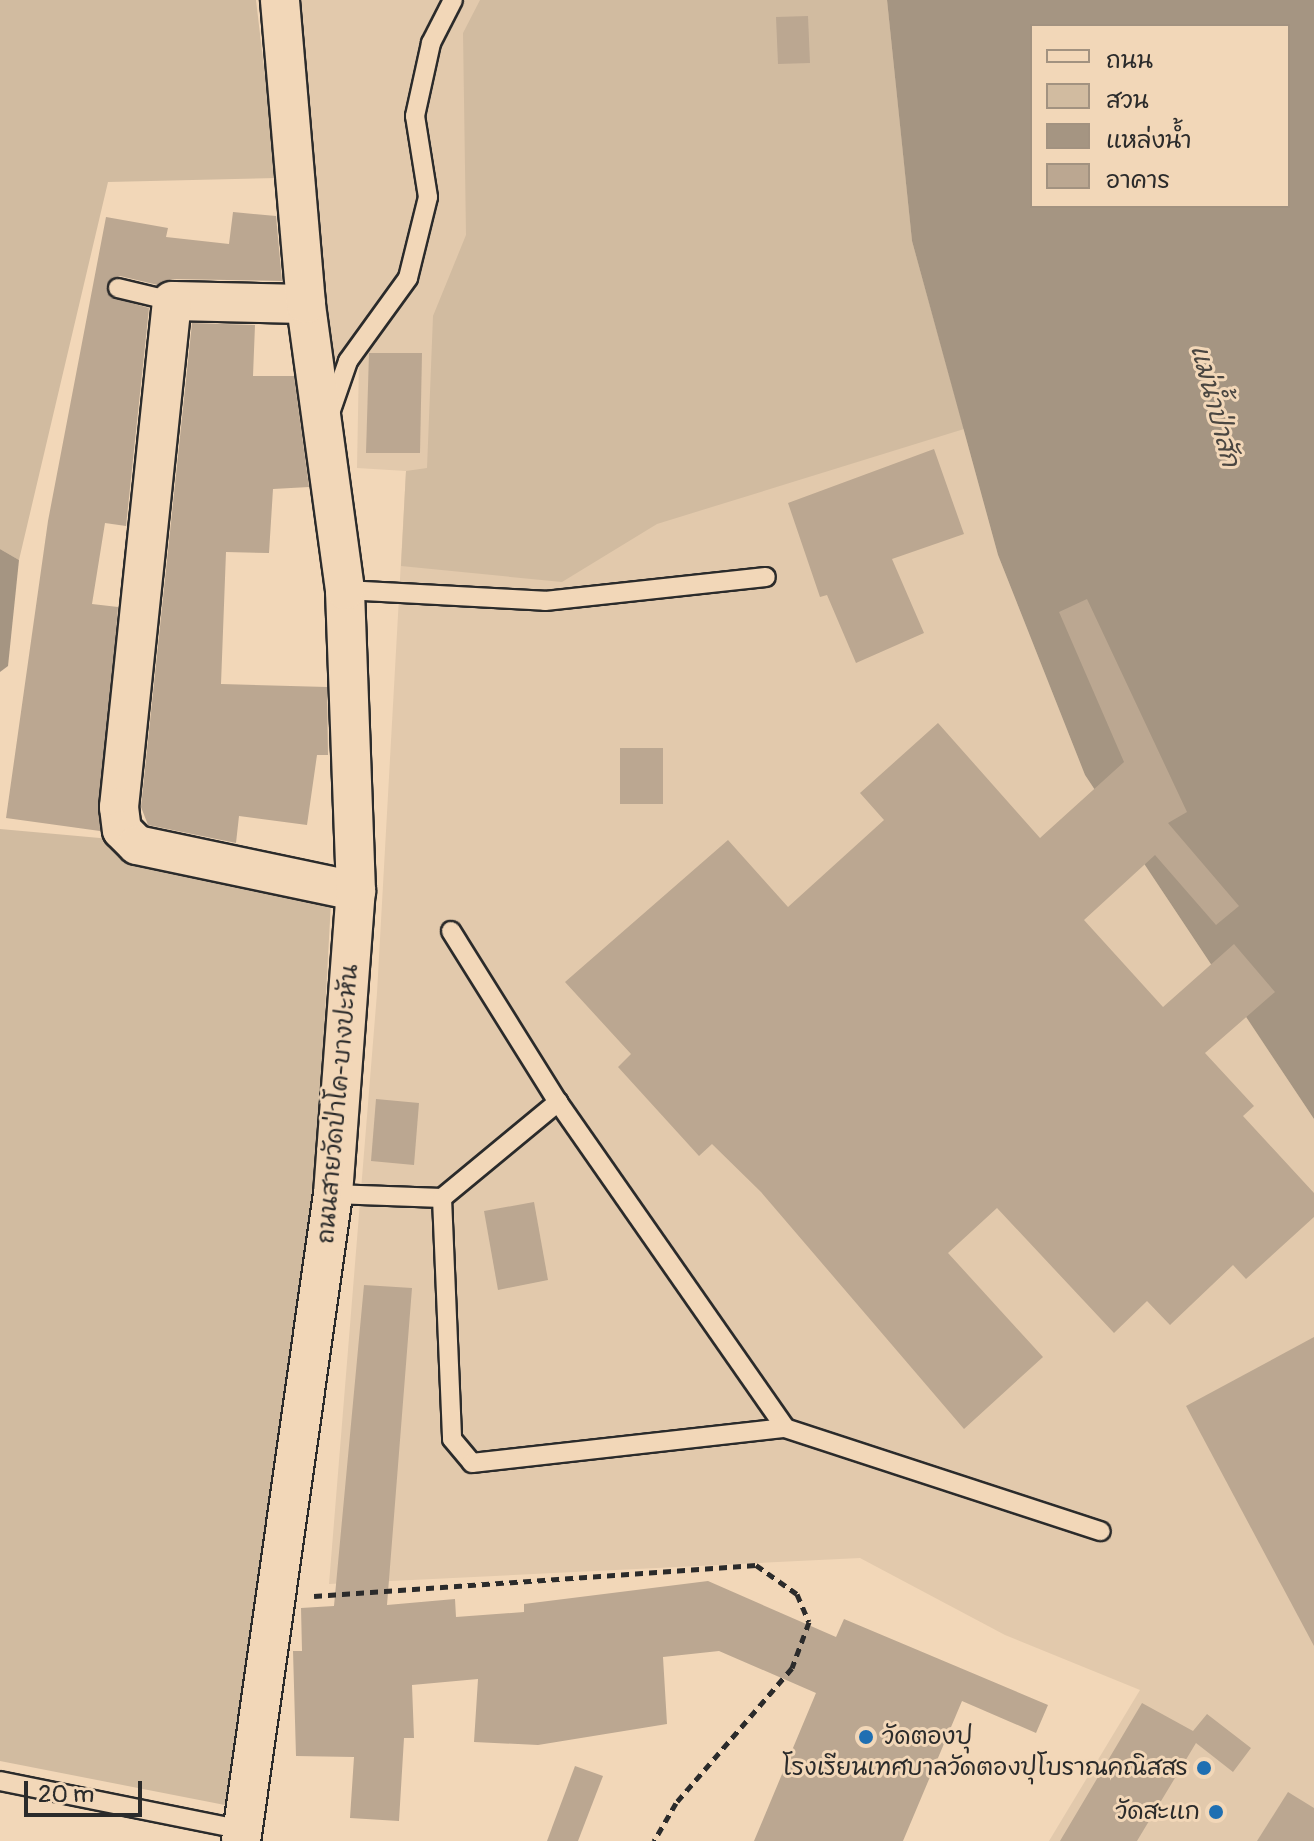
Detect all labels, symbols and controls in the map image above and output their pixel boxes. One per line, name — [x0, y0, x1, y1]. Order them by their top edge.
legend — [1030, 24, 1290, 208]
text: ถนน — [1106, 46, 1153, 75]
text: สวน — [1106, 86, 1149, 115]
text: แหล่งน้ำ — [1106, 126, 1192, 155]
text: อาคาร — [1106, 166, 1170, 195]
water label: แม่น้ำป่าสัก — [1183, 342, 1245, 470]
street label: ถนนสายวัดป่าโค-บางปะหัน — [311, 963, 365, 1245]
place label: วัดตองปุ — [882, 1723, 973, 1751]
marker: วัดตองปุ — [857, 1728, 875, 1746]
place label: โรงเรียนเทศบาลวัดตองปุโบราณคณิสสร — [783, 1754, 1188, 1782]
marker: โรงเรียนเทศบาลวัดตองปุโบราณคณิสสร — [1195, 1759, 1213, 1777]
scale bar — [28, 1765, 146, 1815]
text: 20 m — [38, 1780, 94, 1809]
place label: วัดสะแก — [1115, 1798, 1200, 1826]
marker: วัดสะแก — [1207, 1803, 1225, 1821]

